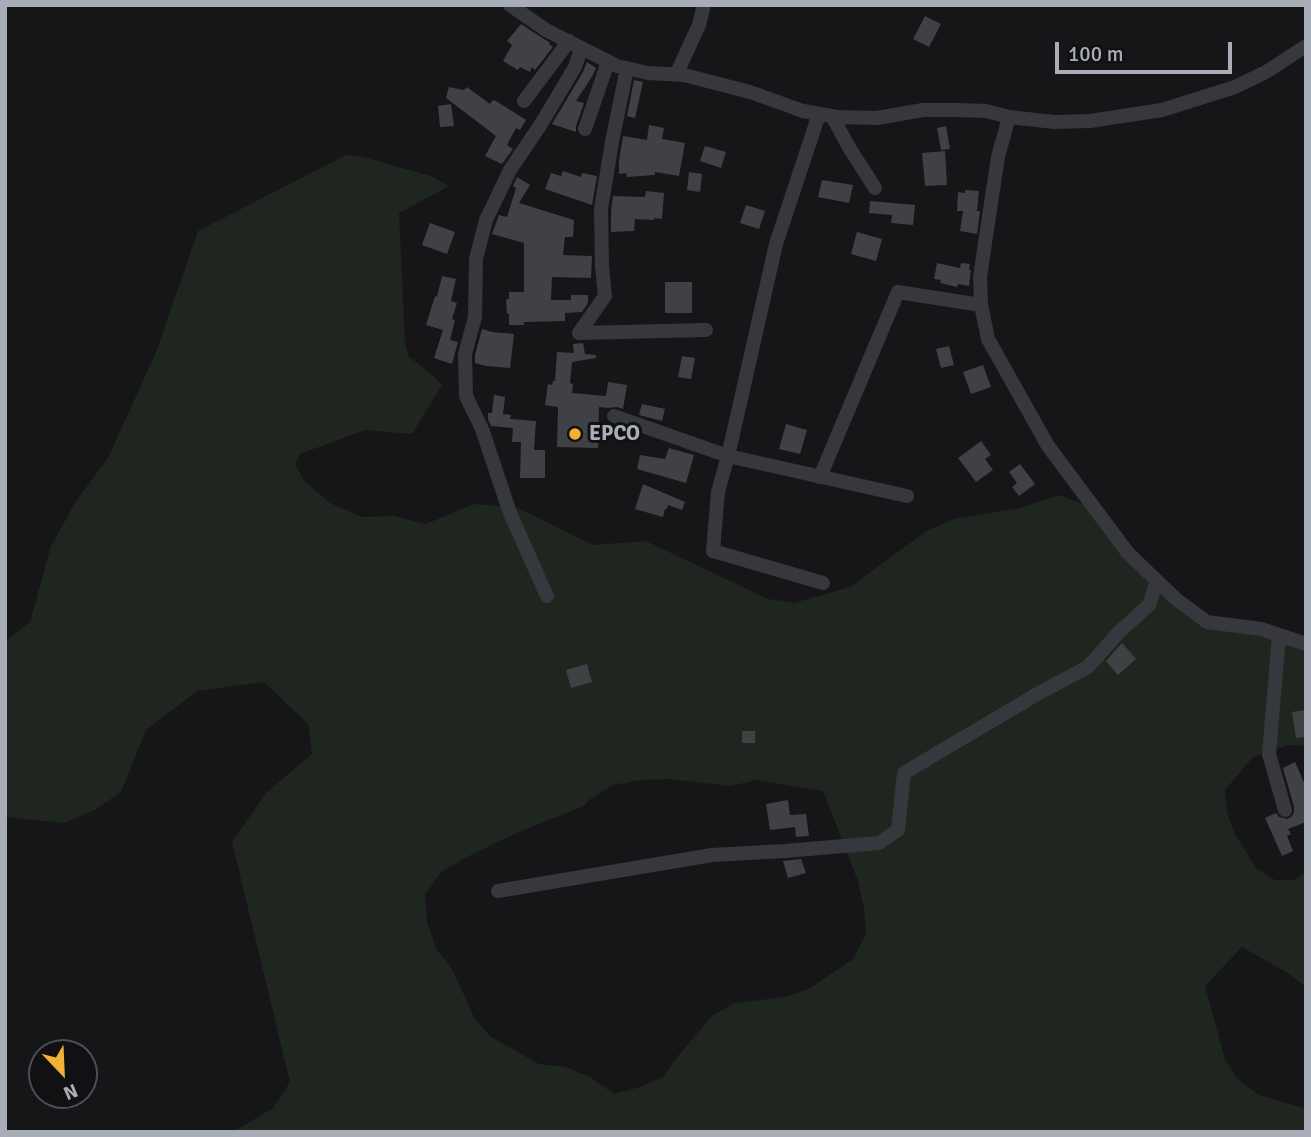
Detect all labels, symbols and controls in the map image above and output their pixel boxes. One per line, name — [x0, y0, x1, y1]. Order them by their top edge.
scale bar — [1059, 28, 1236, 72]
text: 100 m — [1068, 41, 1123, 67]
place label: EPCO — [589, 421, 640, 447]
marker: EPCO — [567, 426, 583, 442]
north arrow — [28, 1039, 98, 1109]
text: N — [60, 1078, 81, 1105]

